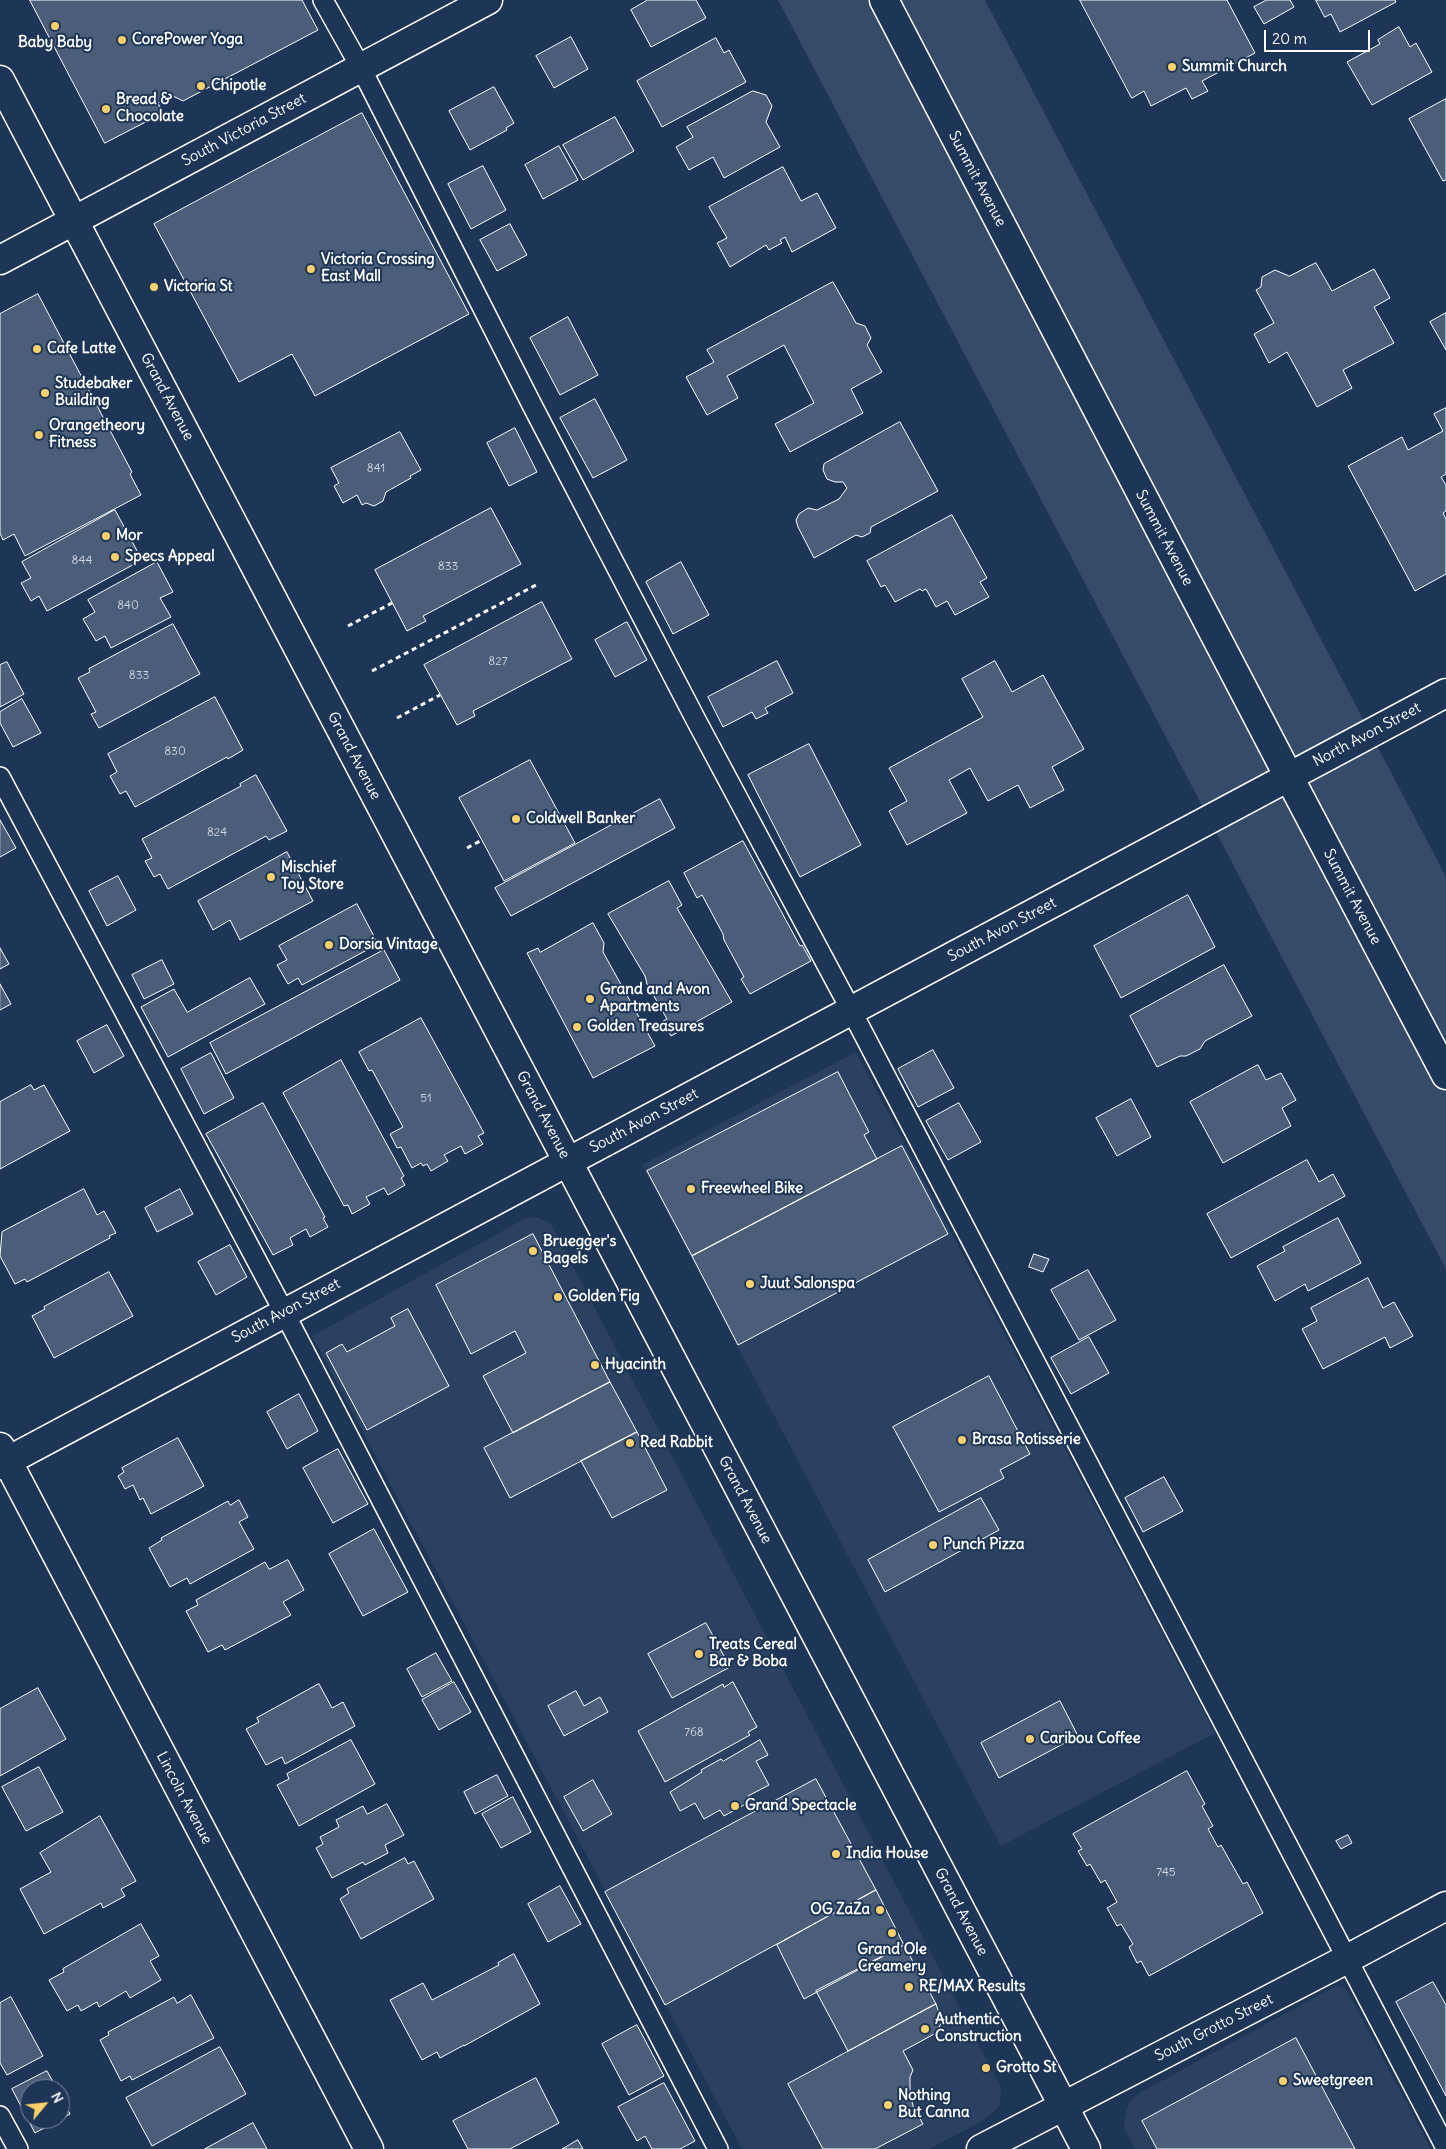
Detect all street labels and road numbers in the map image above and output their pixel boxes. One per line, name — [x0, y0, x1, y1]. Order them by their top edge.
street label: South Victoria Street — [179, 90, 309, 170]
street label: Summit Avenue — [944, 128, 1010, 230]
street label: Grand Avenue — [136, 350, 198, 444]
street label: Summit Avenue — [1131, 487, 1197, 589]
street label: North Avon Street — [1310, 699, 1424, 771]
street label: Grand Avenue — [323, 709, 385, 803]
street label: Summit Avenue — [1319, 846, 1385, 948]
street label: South Avon Street — [945, 894, 1059, 966]
street label: Grand Avenue — [512, 1068, 574, 1162]
street label: South Avon Street — [587, 1085, 701, 1157]
street label: South Avon Street — [229, 1275, 343, 1347]
street label: Grand Avenue — [714, 1453, 776, 1547]
street label: Lincoln Avenue — [152, 1749, 216, 1847]
street label: Grand Avenue — [930, 1865, 992, 1959]
street label: South Grotto Street — [1152, 1990, 1276, 2066]

